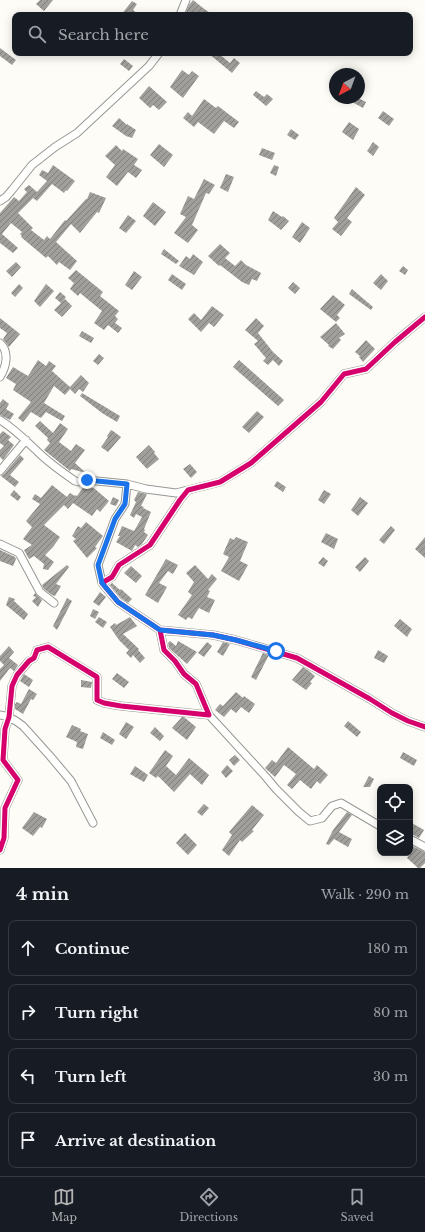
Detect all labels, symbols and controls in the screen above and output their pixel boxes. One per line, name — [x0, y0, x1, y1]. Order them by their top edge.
search box — [12, 12, 413, 56]
icon: search — [26, 23, 48, 45]
text: Search here — [58, 25, 149, 44]
north arrow — [329, 68, 365, 104]
route end — [78, 471, 96, 489]
route start — [267, 642, 285, 660]
map controls — [377, 784, 413, 856]
button: locate — [377, 784, 413, 820]
button: layers — [377, 820, 413, 856]
text: 4 min — [16, 884, 69, 905]
text: Walk · 290 m — [321, 886, 409, 903]
icon: ahead — [17, 937, 39, 959]
text: Continue — [55, 939, 130, 958]
text: 180 m — [367, 940, 408, 957]
icon: right — [17, 1001, 39, 1023]
text: Turn right — [55, 1003, 138, 1022]
text: 80 m — [373, 1004, 408, 1021]
icon: left — [17, 1065, 39, 1087]
text: Turn left — [55, 1067, 126, 1086]
text: 30 m — [373, 1068, 408, 1085]
icon: arrive — [17, 1129, 39, 1151]
text: Arrive at destination — [55, 1131, 216, 1150]
tab: Map — [51, 1186, 77, 1224]
tab: Directions — [179, 1186, 238, 1224]
tab: Saved — [341, 1186, 374, 1224]

